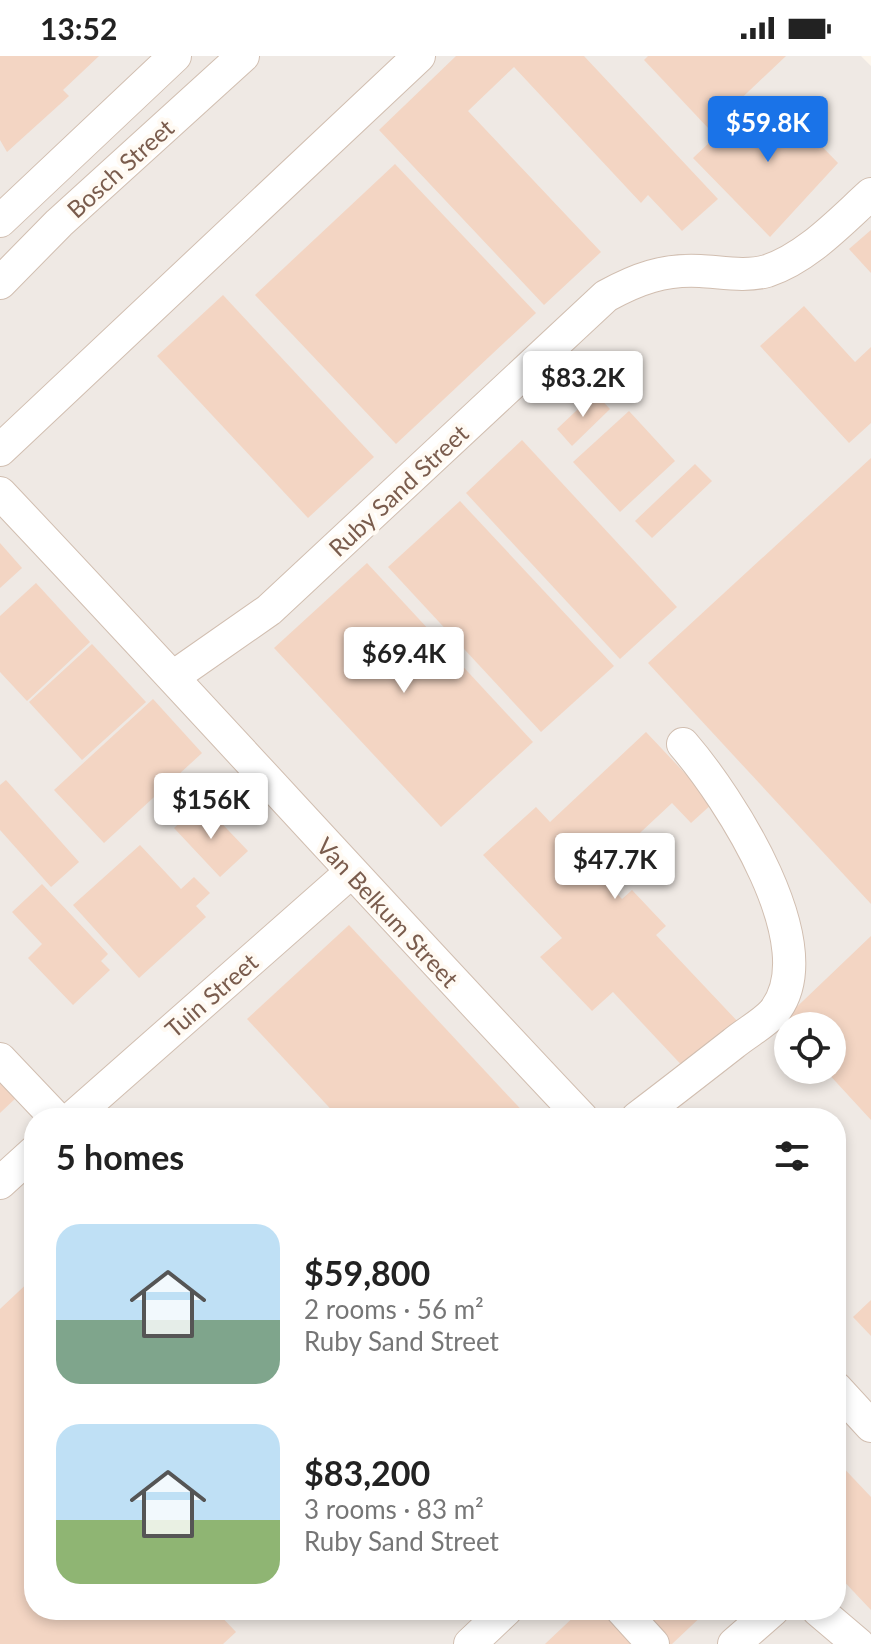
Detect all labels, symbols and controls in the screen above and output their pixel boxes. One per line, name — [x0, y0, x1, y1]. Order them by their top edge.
text: 13:52 — [40, 10, 117, 46]
pin: $59.8K — [703, 96, 833, 164]
text: $59.8K — [726, 106, 810, 138]
street label: Bosch Street — [61, 112, 180, 223]
pin: $83.2K — [518, 351, 648, 419]
text: $83.2K — [541, 361, 625, 393]
street label: Ruby Sand Street — [322, 418, 474, 562]
pin: $69.4K — [339, 627, 469, 695]
text: $69.4K — [362, 637, 446, 669]
pin: $156K — [155, 773, 267, 841]
text: $156K — [172, 783, 250, 815]
street label: Van Belkum Street — [311, 831, 465, 993]
pin: $47.7K — [550, 833, 680, 901]
text: $47.7K — [573, 843, 657, 875]
street label: Tuin Street — [159, 947, 264, 1043]
map controls — [774, 1012, 846, 1084]
button: locate — [774, 1012, 846, 1084]
icon: filters — [770, 1134, 814, 1178]
text: 5 homes — [56, 1136, 184, 1177]
text: $59,800 — [304, 1252, 430, 1293]
icon: home — [120, 1256, 216, 1352]
text: 2 rooms · 56 m² — [304, 1293, 484, 1325]
text: Ruby Sand Street — [304, 1325, 499, 1357]
text: $83,200 — [304, 1452, 430, 1493]
icon: home — [120, 1456, 216, 1552]
text: 3 rooms · 83 m² — [304, 1493, 484, 1525]
text: Ruby Sand Street — [304, 1525, 499, 1557]

